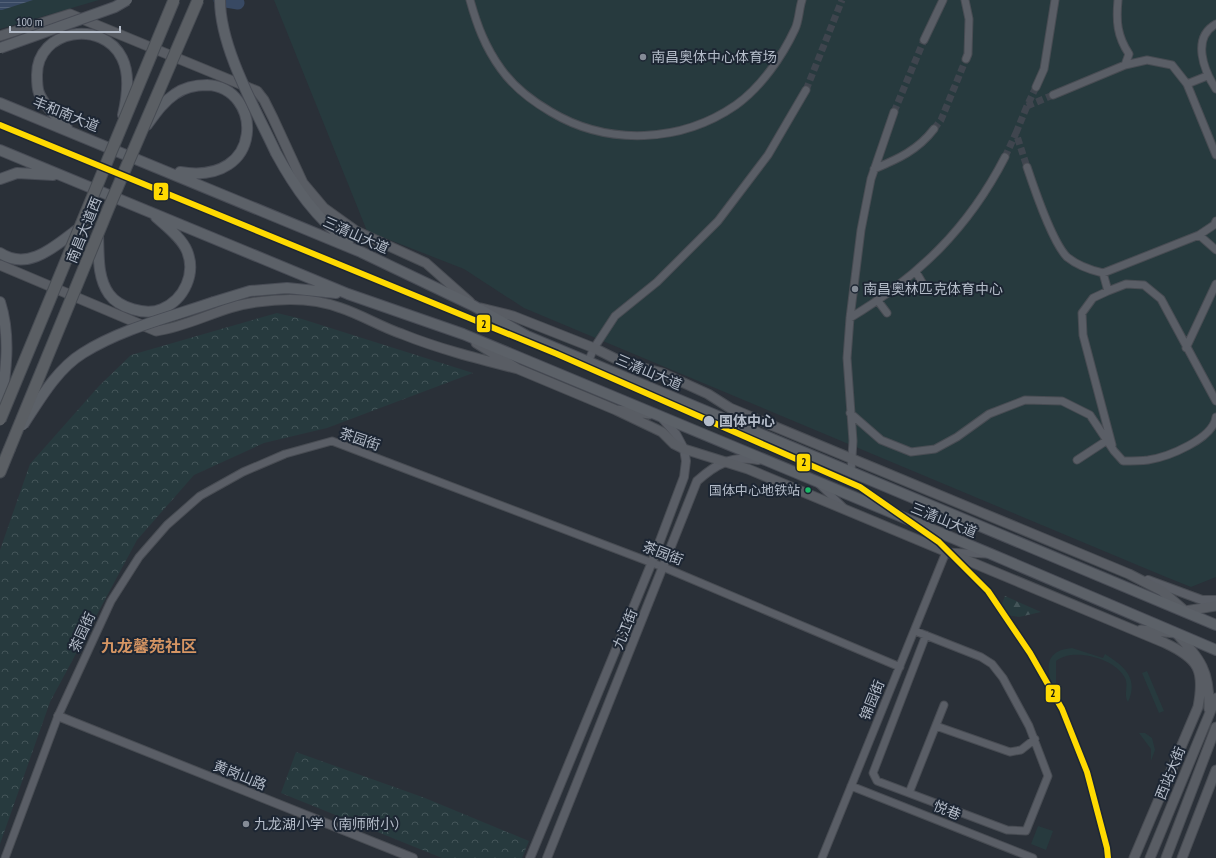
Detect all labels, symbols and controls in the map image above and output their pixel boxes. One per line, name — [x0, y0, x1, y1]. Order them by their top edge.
scale bar — [10, 8, 120, 34]
text: 100 m — [16, 14, 43, 29]
place label: 南昌奥体中心体育场 — [651, 48, 777, 66]
marker: 南昌奥体中心体育场 — [638, 52, 648, 62]
street label: 丰和南大道 — [30, 93, 102, 135]
line badge: 2 — [153, 182, 169, 201]
text: 2 — [158, 184, 164, 198]
street label: 南昌大道西 — [63, 194, 105, 266]
street label: 三清山大道 — [320, 213, 392, 257]
place label: 南昌奥林匹克体育中心 — [863, 280, 1003, 298]
marker: 南昌奥林匹克体育中心 — [850, 284, 860, 294]
line badge: 2 — [476, 314, 491, 333]
text: 2 — [481, 317, 487, 331]
street label: 三清山大道 — [613, 350, 685, 394]
place label: 国体中心 — [719, 412, 775, 430]
marker: 国体中心 — [702, 414, 716, 428]
street label: 茶园街 — [337, 424, 383, 454]
line badge: 2 — [796, 453, 811, 472]
text: 2 — [801, 455, 807, 469]
place label: 国体中心地铁站 — [709, 482, 800, 499]
marker: 国体中心地铁站 — [803, 485, 813, 495]
street label: 三清山大道 — [908, 499, 980, 541]
street label: 茶园街 — [640, 537, 686, 569]
street label: 九江街 — [609, 606, 641, 652]
street label: 茶园街 — [65, 609, 99, 655]
district label: 九龙馨苑社区 — [101, 636, 197, 656]
street label: 锦园街 — [856, 677, 888, 723]
line badge: 2 — [1045, 684, 1061, 703]
text: 2 — [1050, 686, 1056, 700]
street label: 西站大街 — [1151, 744, 1189, 802]
street label: 黄岗山路 — [211, 756, 269, 794]
street label: 悦巷 — [931, 796, 963, 824]
place label: 九龙湖小学（南师附小） — [254, 815, 408, 833]
marker: 九龙湖小学（南师附小） — [241, 819, 251, 829]

